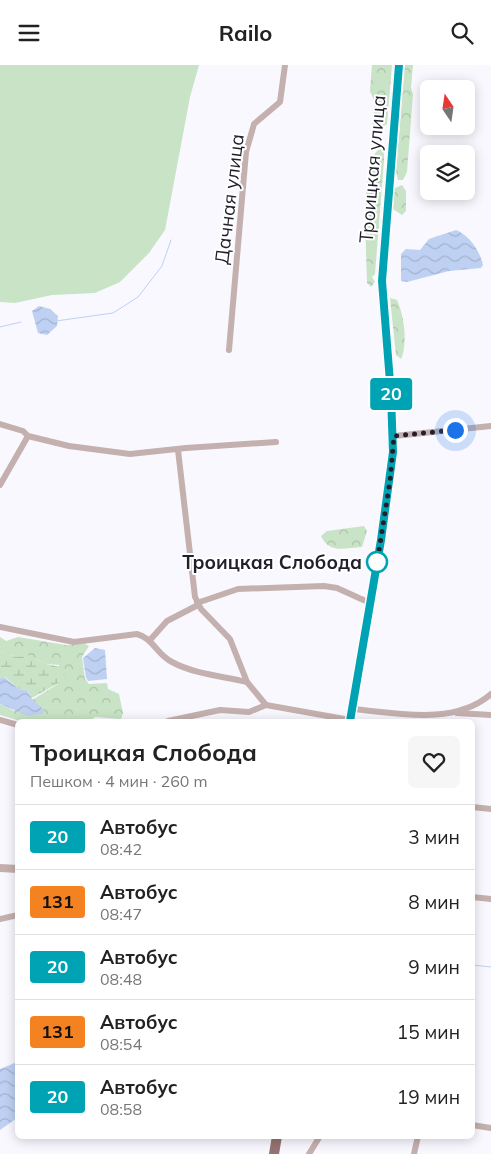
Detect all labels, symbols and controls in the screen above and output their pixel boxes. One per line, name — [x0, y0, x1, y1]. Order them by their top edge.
icon: menu — [15, 19, 43, 47]
text: Railo — [219, 19, 272, 47]
icon: search — [448, 19, 476, 47]
north arrow — [420, 80, 475, 135]
map controls — [420, 80, 475, 200]
street label: Троицкая улица — [354, 94, 390, 244]
street label: Дачная улица — [209, 132, 249, 266]
button: layers — [420, 145, 475, 200]
line badge: 20 — [368, 378, 414, 410]
text: 20 — [380, 382, 402, 405]
your location — [443, 418, 468, 443]
place label: Троицкая Слобода — [182, 550, 362, 574]
marker: Троицкая Слобода — [366, 551, 388, 573]
button: heart — [408, 736, 460, 788]
text: Троицкая Слобода — [30, 737, 257, 767]
text: Пешком · 4 мин · 260 m — [30, 771, 208, 791]
text: Автобус — [100, 815, 178, 839]
text: 20 — [47, 825, 68, 848]
text: 3 мин — [408, 825, 460, 849]
text: 08:42 — [100, 839, 142, 859]
text: Автобус — [100, 880, 178, 904]
text: 131 — [41, 890, 74, 913]
text: 8 мин — [408, 890, 460, 914]
text: 08:47 — [100, 904, 142, 924]
text: Автобус — [100, 945, 178, 969]
text: 20 — [47, 955, 68, 978]
text: 9 мин — [408, 955, 460, 979]
text: 08:48 — [100, 969, 142, 989]
text: Автобус — [100, 1010, 178, 1034]
text: 131 — [41, 1020, 74, 1043]
text: 15 мин — [397, 1020, 460, 1044]
text: 08:54 — [100, 1034, 142, 1054]
text: Автобус — [100, 1075, 178, 1099]
text: 20 — [47, 1085, 68, 1108]
text: 19 мин — [397, 1085, 460, 1109]
text: 08:58 — [100, 1099, 142, 1119]

